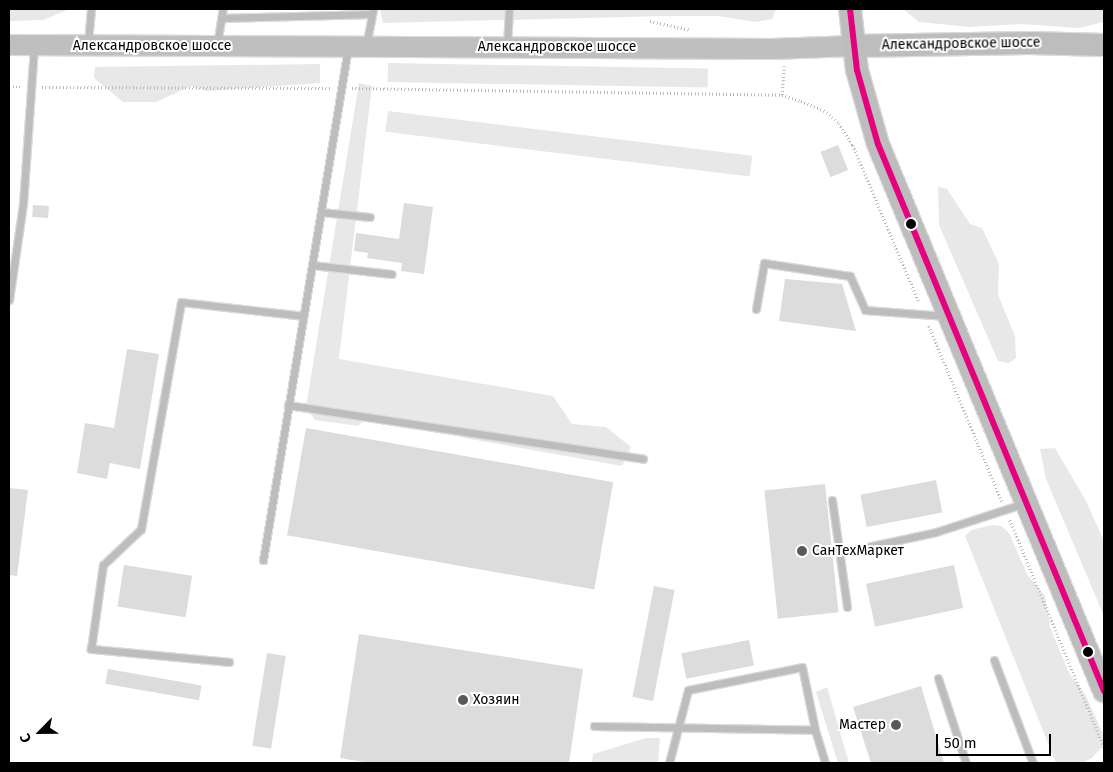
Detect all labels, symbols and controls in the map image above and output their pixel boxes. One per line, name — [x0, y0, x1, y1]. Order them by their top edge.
street label: Александровское шоссе — [882, 34, 1040, 54]
street label: Александровское шоссе — [73, 38, 231, 54]
street label: Александровское шоссе — [478, 39, 636, 55]
unlabelled marker — [906, 219, 916, 229]
place label: СанТехМаркет — [812, 543, 904, 559]
marker: СанТехМаркет — [796, 545, 808, 557]
unlabelled marker — [1083, 647, 1093, 657]
place label: Хозяин — [473, 692, 520, 708]
marker: Хозяин — [457, 694, 469, 706]
north arrow — [15, 707, 65, 757]
place label: Мастер — [839, 717, 886, 733]
marker: Мастер — [890, 719, 902, 731]
scale bar — [938, 724, 1053, 756]
text: С — [16, 731, 35, 745]
text: 50 m — [944, 734, 977, 752]

